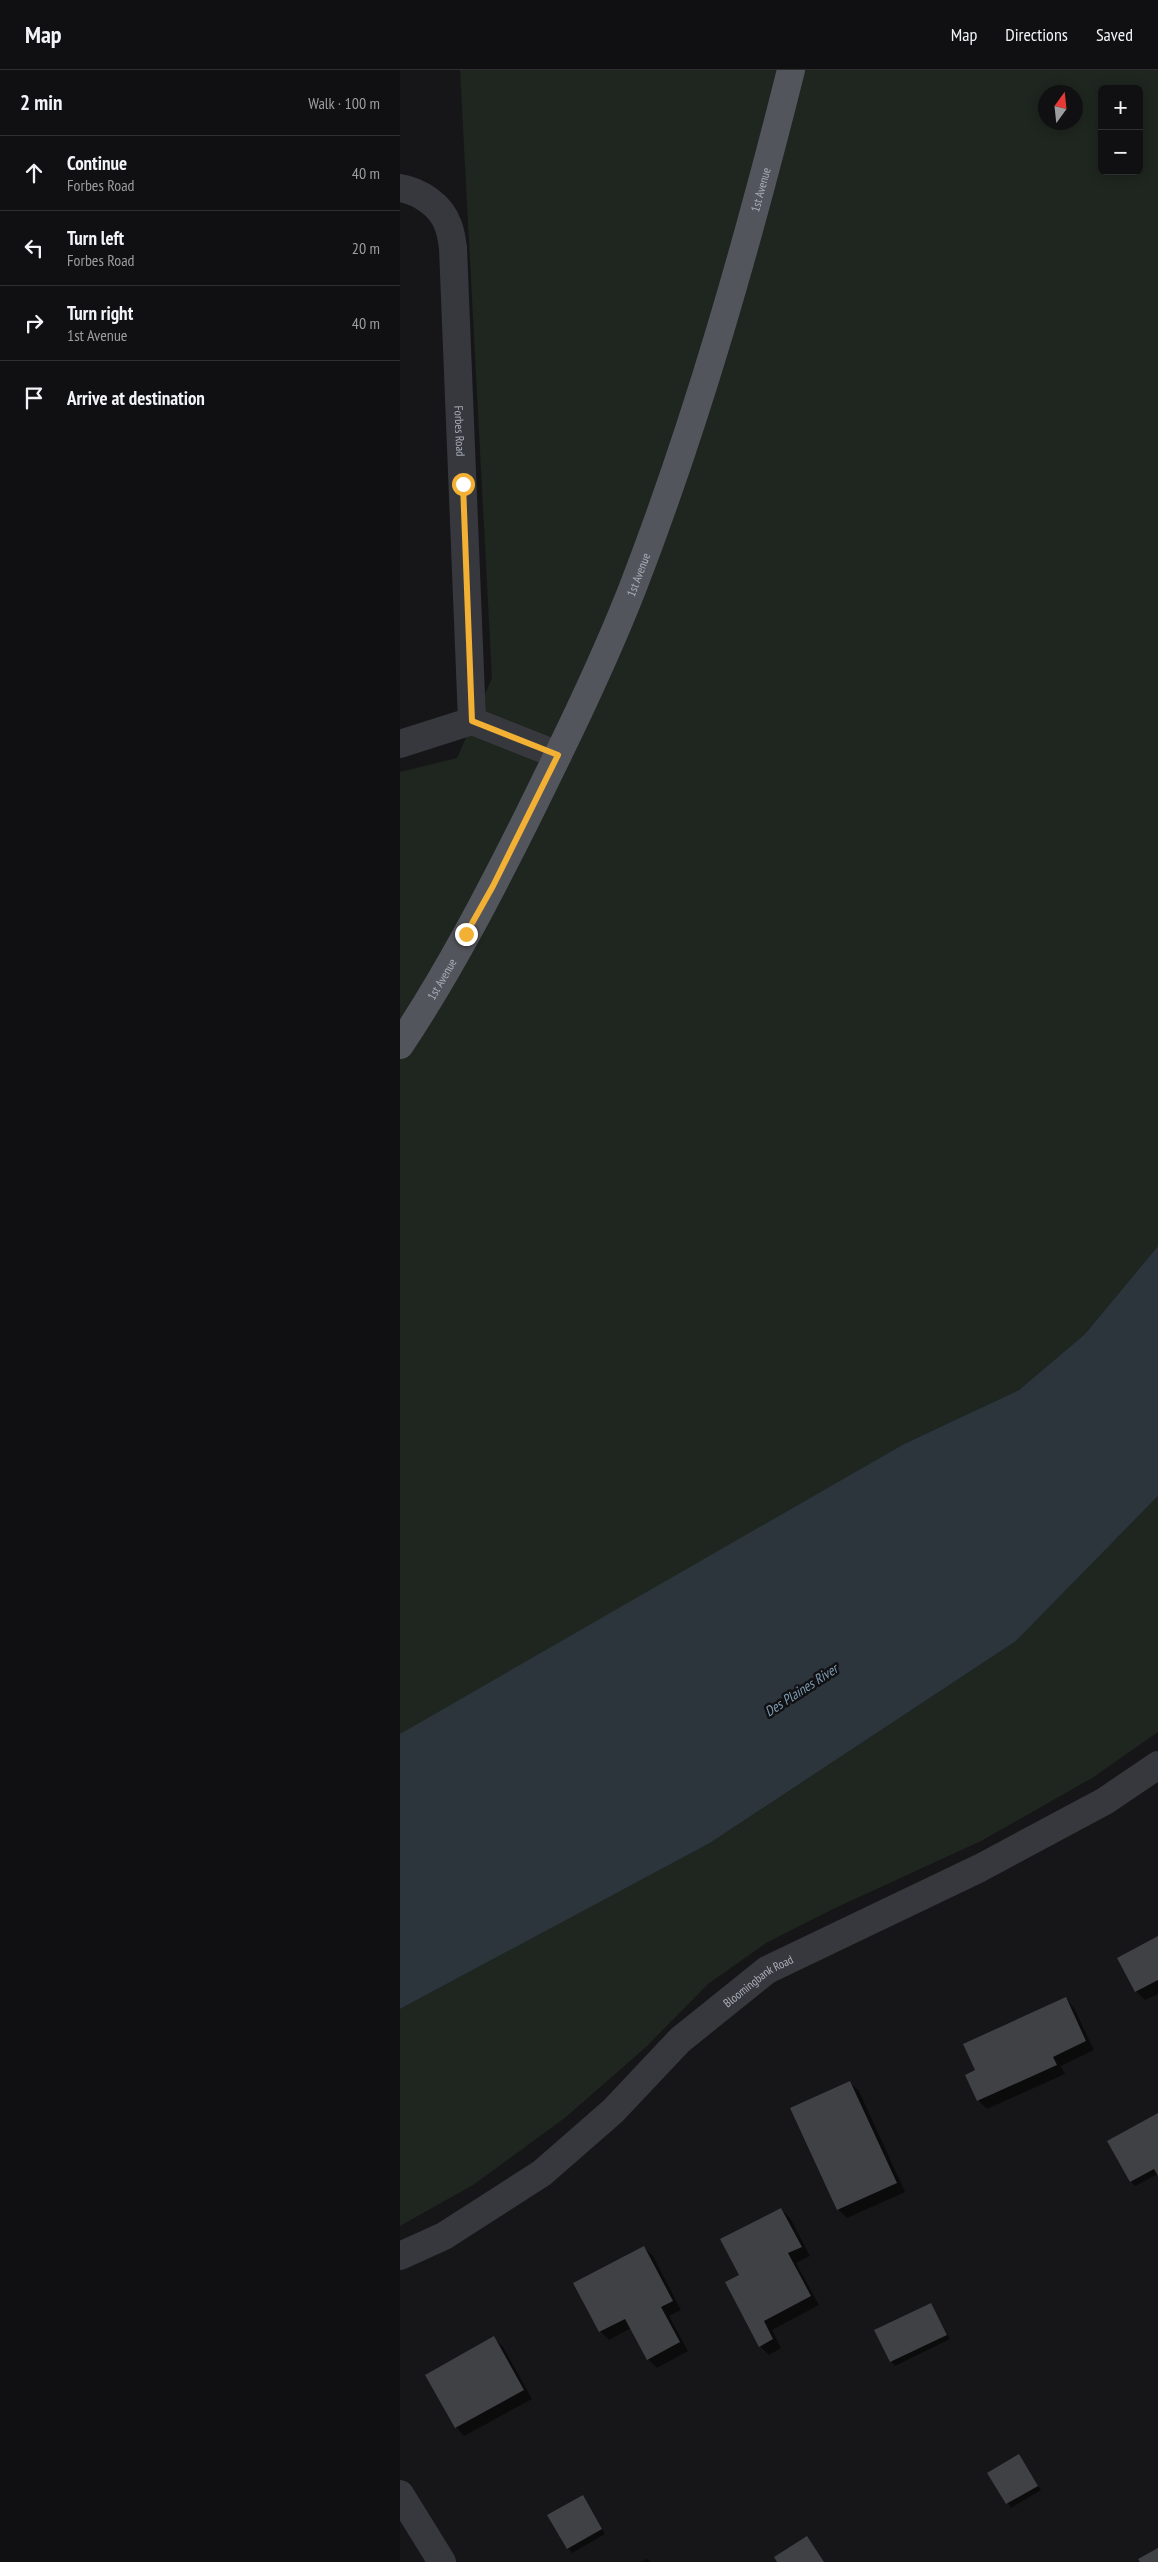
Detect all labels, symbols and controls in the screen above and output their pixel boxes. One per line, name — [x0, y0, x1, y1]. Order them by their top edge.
text: Map — [25, 19, 62, 50]
text: Map — [951, 23, 977, 46]
text: Directions — [1005, 23, 1068, 46]
text: Saved — [1096, 23, 1133, 46]
north arrow — [1038, 85, 1083, 130]
map controls — [1098, 85, 1143, 175]
button: + — [1098, 85, 1143, 130]
text: 2 min — [20, 89, 62, 116]
text: Walk · 100 m — [308, 93, 380, 113]
button: − — [1098, 130, 1143, 175]
text: Continue — [67, 151, 127, 175]
icon: ahead — [20, 159, 48, 187]
text: 40 m — [352, 163, 380, 183]
street label: 1st Avenue — [747, 166, 773, 213]
text: Forbes Road — [67, 175, 135, 195]
text: Turn left — [67, 226, 124, 250]
icon: left — [20, 234, 48, 262]
text: 20 m — [352, 238, 380, 258]
text: Forbes Road — [67, 250, 135, 270]
text: Turn right — [67, 301, 133, 325]
icon: right — [20, 309, 48, 337]
text: 40 m — [352, 313, 380, 333]
text: 1st Avenue — [67, 325, 127, 345]
icon: arrive — [20, 384, 48, 412]
text: Arrive at destination — [67, 386, 205, 410]
street label: Forbes Road — [452, 405, 469, 457]
route start — [452, 473, 475, 496]
street label: 1st Avenue — [623, 550, 653, 598]
route end — [455, 923, 478, 946]
street label: 1st Avenue — [423, 955, 459, 1002]
water label: Des Plaines River — [761, 1659, 843, 1720]
street label: Bloomingbank Road — [720, 1951, 795, 2010]

